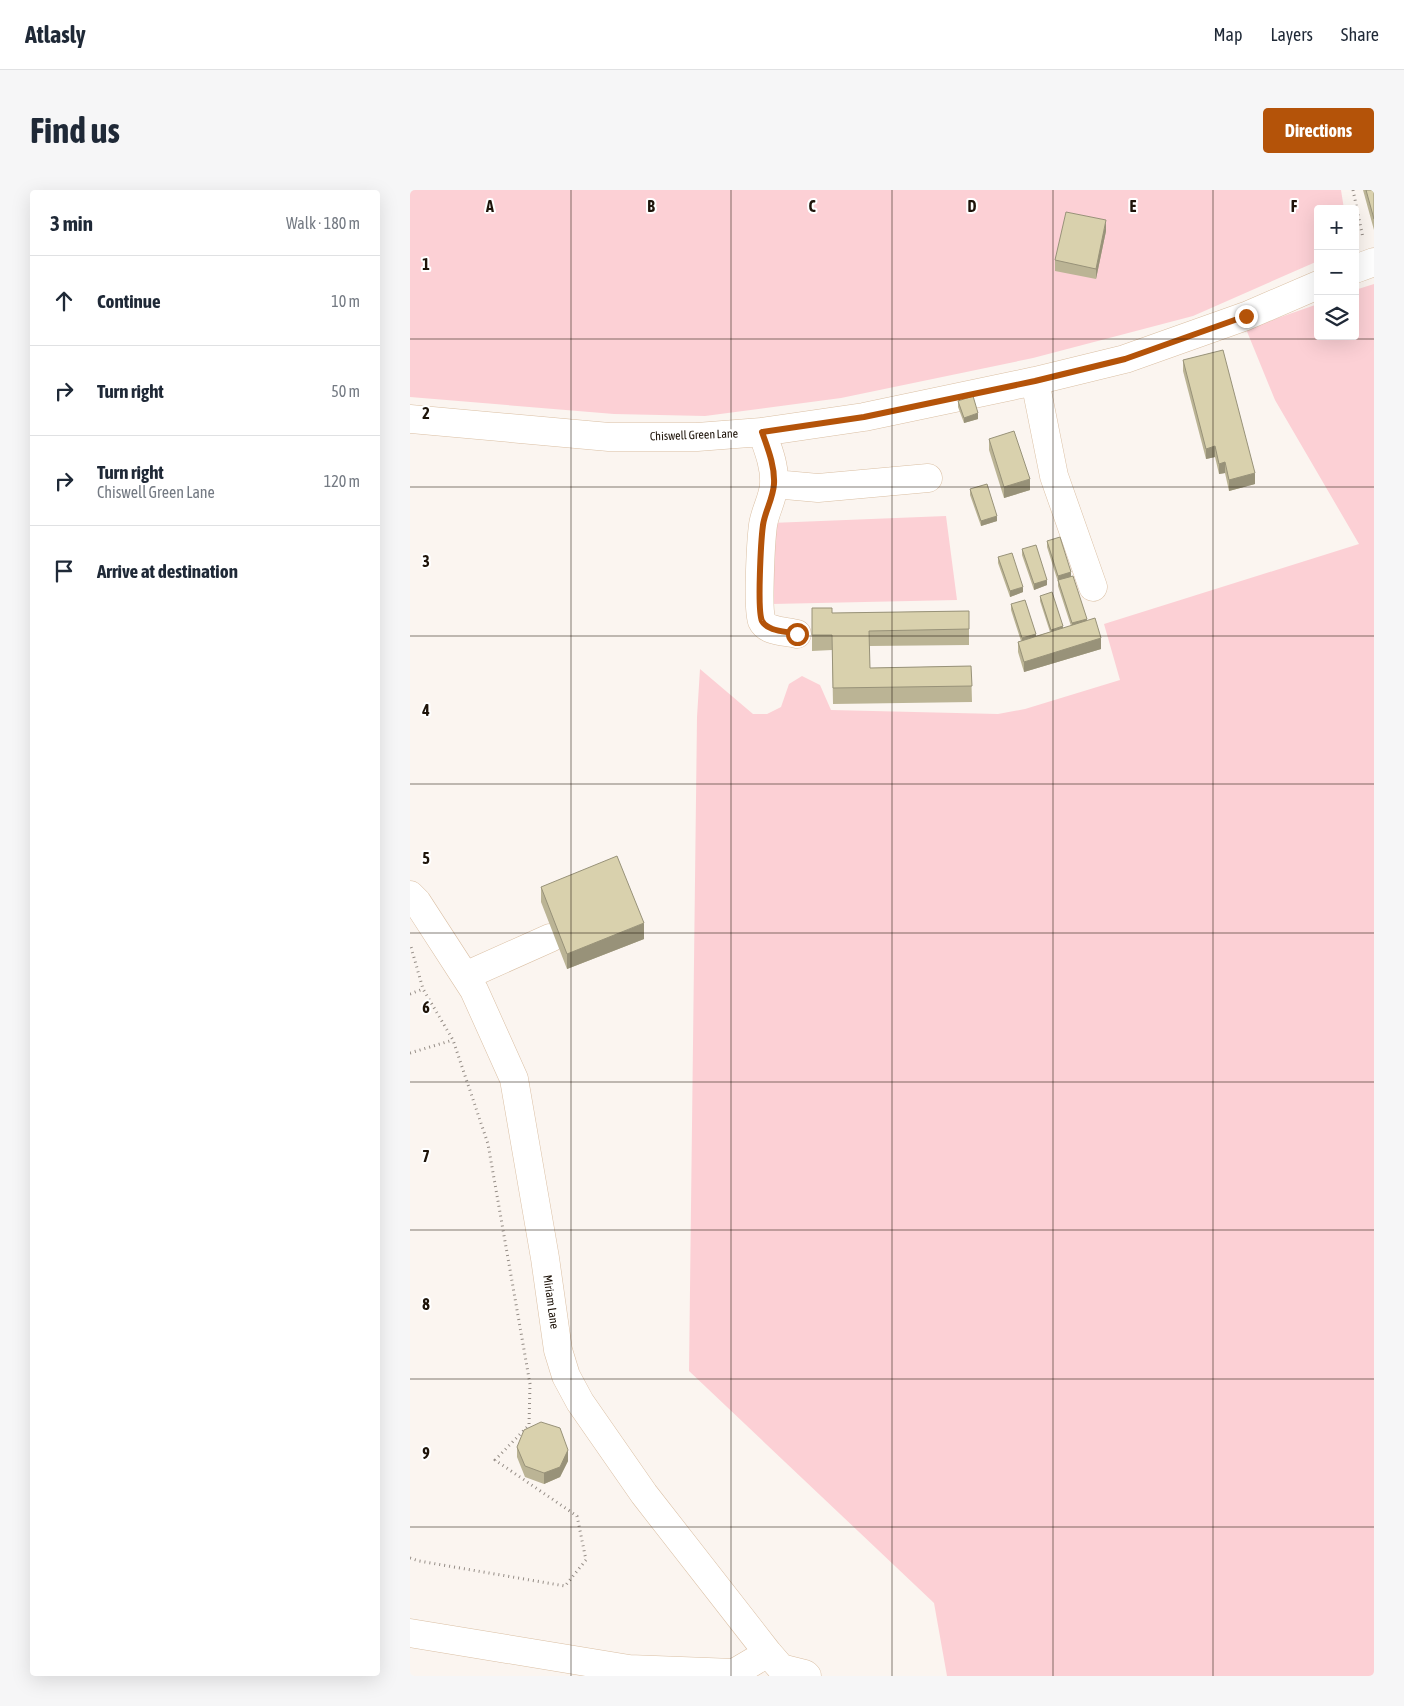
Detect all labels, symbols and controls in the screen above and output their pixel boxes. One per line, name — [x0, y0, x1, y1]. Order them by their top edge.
text: Atlasly — [25, 21, 86, 48]
text: Map — [1213, 24, 1242, 45]
text: Layers — [1270, 24, 1313, 45]
text: Share — [1341, 24, 1379, 45]
button: Directions — [1263, 108, 1374, 153]
text: Find us — [30, 110, 120, 150]
text: A — [485, 197, 494, 215]
text: B — [647, 197, 655, 215]
text: C — [808, 197, 816, 215]
text: D — [968, 197, 977, 215]
text: E — [1130, 197, 1137, 215]
text: F — [1291, 197, 1298, 215]
map controls — [1314, 205, 1359, 340]
button: + — [1314, 205, 1359, 250]
text: 3 min — [50, 211, 93, 235]
text: Walk · 180 m — [286, 214, 360, 232]
button: − — [1314, 250, 1359, 295]
text: 1 — [422, 255, 430, 273]
icon: ahead — [50, 287, 78, 315]
text: Continue — [97, 290, 161, 312]
text: 10 m — [331, 292, 360, 310]
button: layers — [1314, 295, 1359, 340]
route end — [1235, 305, 1258, 328]
icon: right — [50, 377, 78, 405]
text: Turn right — [97, 380, 164, 402]
text: 50 m — [331, 382, 360, 400]
text: 2 — [422, 404, 430, 422]
street label: Chiswell Green Lane — [650, 426, 738, 444]
text: Turn right — [97, 461, 164, 483]
icon: right — [50, 467, 78, 495]
text: 120 m — [324, 472, 360, 490]
text: Chiswell Green Lane — [97, 483, 215, 501]
text: 3 — [422, 552, 430, 570]
icon: arrive — [50, 557, 78, 585]
text: Arrive at destination — [97, 560, 238, 582]
route start — [786, 623, 809, 646]
text: 4 — [421, 701, 430, 719]
text: 5 — [422, 849, 430, 867]
text: 6 — [422, 998, 430, 1016]
text: 7 — [422, 1147, 430, 1165]
street label: Miriam Lane — [540, 1274, 562, 1330]
text: 8 — [422, 1295, 430, 1313]
text: 9 — [422, 1444, 430, 1462]

